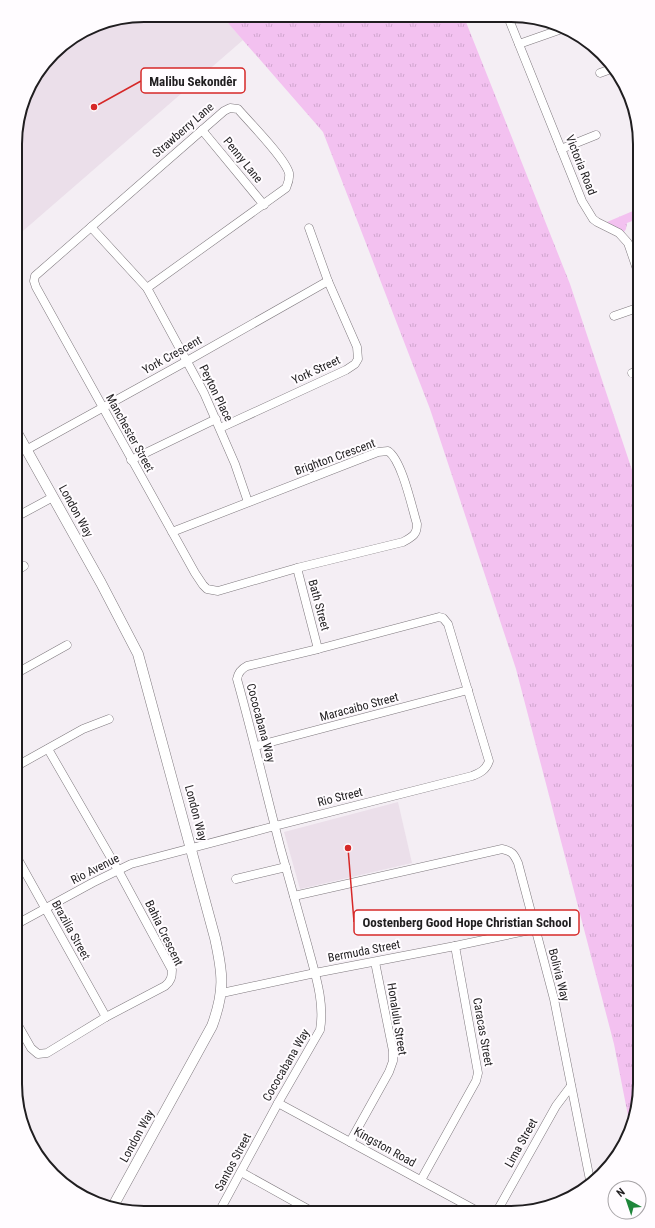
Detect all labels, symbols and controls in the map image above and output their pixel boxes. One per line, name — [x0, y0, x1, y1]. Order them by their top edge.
callout: Malibu Sekondêr — [141, 68, 245, 93]
text: Malibu Sekondêr — [149, 74, 238, 89]
street label: Strawberry Lane — [150, 99, 217, 160]
street label: Victoria Road — [563, 133, 599, 197]
street label: Penny Lane — [220, 134, 266, 186]
street label: York Crescent — [140, 333, 205, 377]
street label: York Street — [290, 353, 343, 387]
street label: Peyton Place — [196, 362, 236, 424]
street label: Manchester Street — [103, 392, 157, 475]
street label: Brighton Crescent — [293, 436, 378, 478]
street label: London Way — [56, 482, 96, 540]
street label: Bath Street — [305, 578, 333, 633]
street label: Cococabana Way — [244, 682, 278, 764]
street label: Maracaibo Street — [318, 690, 400, 724]
street label: London Way — [182, 783, 210, 843]
street label: Rio Street — [316, 785, 364, 809]
street label: Rio Avenue — [68, 851, 122, 887]
street label: Brazilia Street — [49, 898, 93, 963]
street label: Bahia Crescent — [142, 898, 186, 969]
callout: Oostenberg Good Hope Christian School — [354, 910, 579, 935]
text: Oostenberg Good Hope Christian School — [363, 915, 571, 930]
street label: Bermuda Street — [327, 937, 402, 965]
street label: Bolivia Way — [546, 947, 572, 1003]
street label: Honalulu Street — [384, 982, 410, 1057]
street label: Caracas Street — [470, 997, 496, 1068]
street label: Cococabana Way — [260, 1026, 312, 1104]
street label: London Way — [117, 1107, 157, 1165]
street label: Lima Street — [502, 1116, 540, 1170]
street label: Kingston Road — [352, 1124, 418, 1170]
street label: Santos Street — [212, 1130, 254, 1193]
north arrow — [607, 1180, 647, 1220]
text: N — [614, 1185, 628, 1200]

